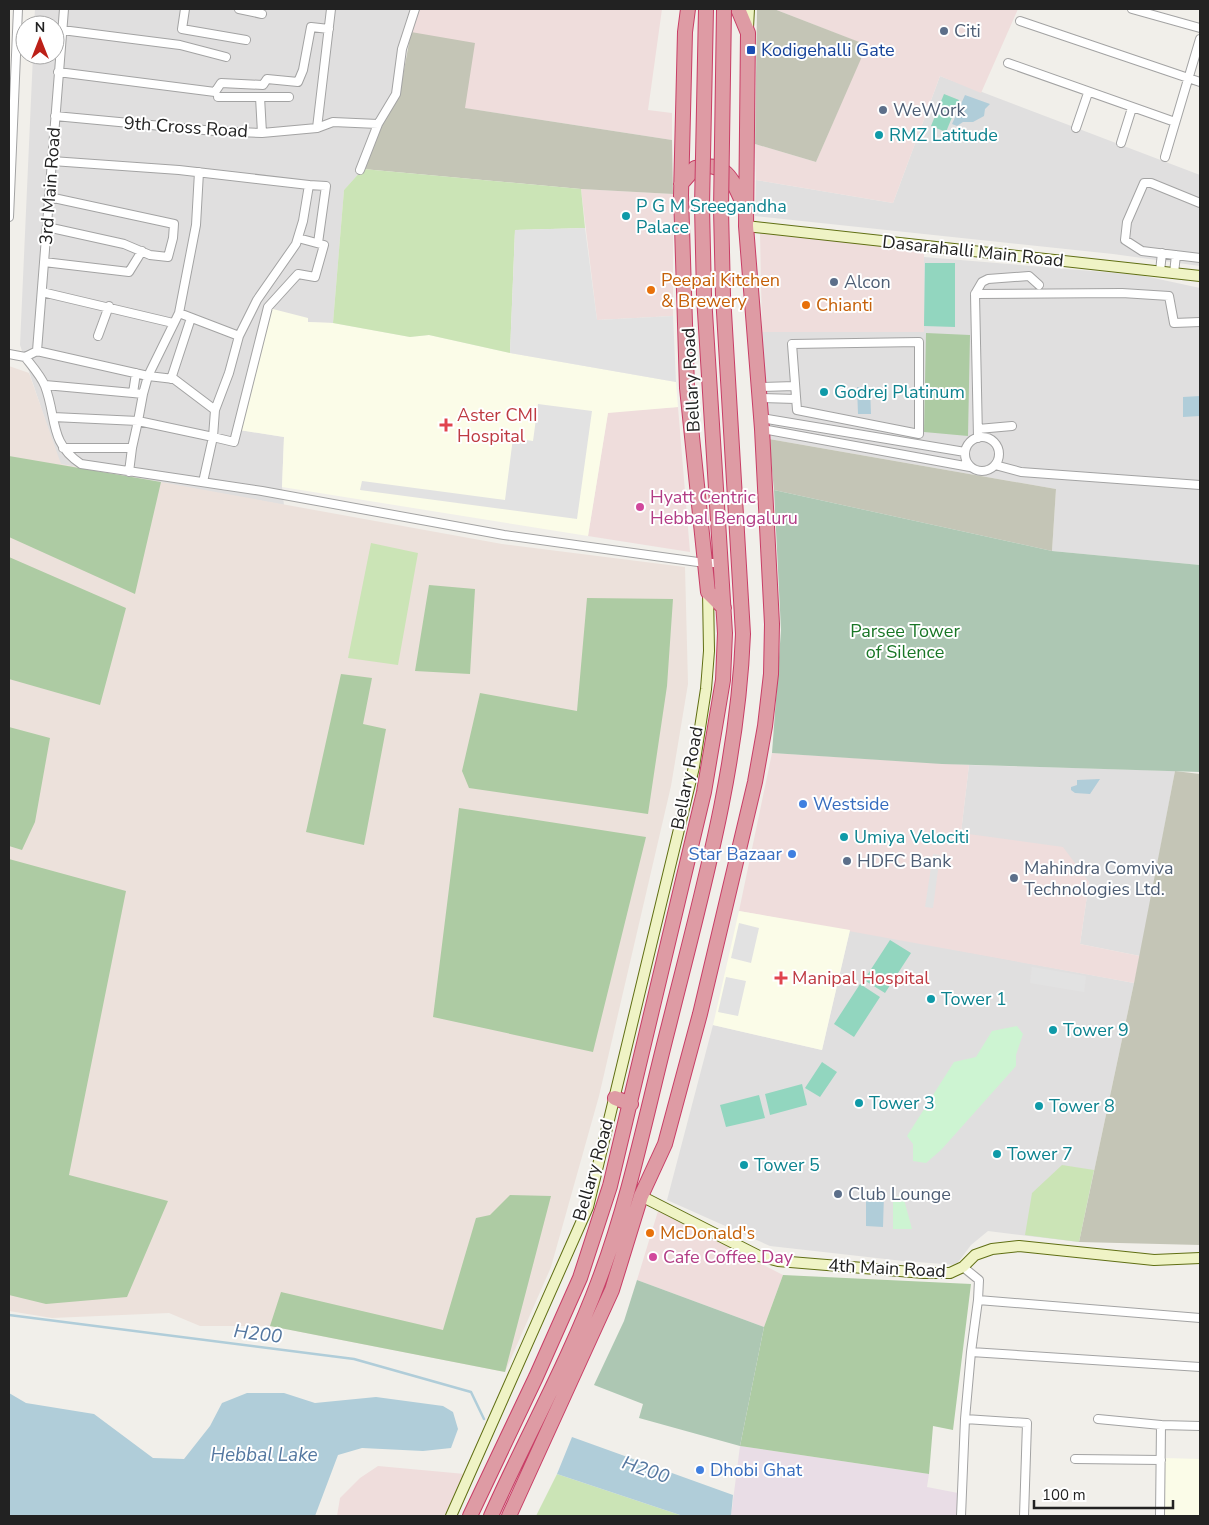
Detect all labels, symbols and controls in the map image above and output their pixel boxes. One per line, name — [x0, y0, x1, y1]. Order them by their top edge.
north arrow — [15, 15, 65, 65]
text: N — [35, 18, 45, 37]
place label: Citi — [954, 19, 981, 43]
marker: Citi — [938, 25, 950, 37]
place label: Kodigehalli Gate — [761, 38, 894, 62]
marker: Kodigehalli Gate — [745, 44, 757, 56]
place label: WeWork — [893, 98, 967, 122]
marker: WeWork — [877, 104, 889, 116]
street label: 9th Cross Road — [123, 111, 249, 143]
place label: RMZ Latitude — [889, 123, 998, 147]
street label: 3rd Main Road — [34, 126, 66, 246]
marker: RMZ Latitude — [873, 129, 885, 141]
place label: P G M Sreegandha Palace — [636, 194, 787, 239]
marker: P G M Sreegandha Palace — [620, 210, 632, 222]
street label: Dasarahalli Main Road — [881, 230, 1065, 272]
place label: Peepai Kitchen & Brewery — [661, 268, 780, 313]
place label: Alcon — [844, 270, 891, 294]
marker: Alcon — [828, 276, 840, 288]
marker: Peepai Kitchen & Brewery — [645, 284, 657, 296]
place label: Chianti — [816, 293, 873, 317]
marker: Chianti — [800, 299, 812, 311]
street label: Bellary Road — [676, 327, 706, 433]
place label: Godrej Platinum — [834, 380, 965, 404]
marker: Godrej Platinum — [818, 386, 830, 398]
place label: Aster CMI Hospital — [457, 403, 538, 448]
marker: Aster CMI Hospital — [439, 418, 453, 432]
place label: Hyatt Centric Hebbal Bengaluru — [650, 485, 798, 530]
marker: Hyatt Centric Hebbal Bengaluru — [634, 501, 646, 513]
park label: Parsee Tower of Silence — [850, 619, 960, 664]
street label: Bellary Road — [665, 724, 709, 832]
place label: Westside — [813, 792, 889, 816]
marker: Westside — [797, 798, 809, 810]
place label: Umiya Velociti — [854, 825, 969, 849]
marker: Umiya Velociti — [838, 831, 850, 843]
place label: Star Bazaar — [689, 842, 783, 866]
marker: Star Bazaar — [786, 848, 798, 860]
place label: HDFC Bank — [857, 849, 952, 873]
marker: HDFC Bank — [841, 855, 853, 867]
place label: Mahindra Comviva Technologies Ltd. — [1024, 856, 1173, 901]
marker: Mahindra Comviva Technologies Ltd. — [1008, 872, 1020, 884]
place label: Manipal Hospital — [792, 966, 930, 990]
marker: Manipal Hospital — [774, 971, 788, 985]
place label: Tower 1 — [941, 987, 1007, 1011]
marker: Tower 1 — [925, 993, 937, 1005]
place label: Tower 9 — [1063, 1018, 1129, 1042]
marker: Tower 9 — [1047, 1024, 1059, 1036]
place label: Tower 3 — [869, 1091, 935, 1115]
place label: Tower 8 — [1049, 1094, 1115, 1118]
marker: Tower 3 — [853, 1097, 865, 1109]
marker: Tower 8 — [1033, 1100, 1045, 1112]
street label: Bellary Road — [567, 1116, 619, 1224]
place label: Tower 7 — [1007, 1142, 1073, 1166]
marker: Tower 7 — [991, 1148, 1003, 1160]
place label: Tower 5 — [754, 1153, 820, 1177]
marker: Tower 5 — [738, 1159, 750, 1171]
place label: Club Lounge — [848, 1182, 951, 1206]
marker: Club Lounge — [832, 1188, 844, 1200]
place label: McDonald's — [660, 1221, 755, 1245]
marker: McDonald's — [644, 1227, 656, 1239]
place label: Cafe Coffee Day — [663, 1245, 794, 1269]
marker: Cafe Coffee Day — [647, 1251, 659, 1263]
street label: 4th Main Road — [828, 1253, 946, 1283]
water label: H200 — [232, 1318, 284, 1350]
water label: Hebbal Lake — [210, 1442, 318, 1468]
water label: H200 — [618, 1450, 673, 1490]
place label: Dhobi Ghat — [710, 1458, 803, 1482]
marker: Dhobi Ghat — [694, 1464, 706, 1476]
scale bar — [1034, 1478, 1173, 1510]
text: 100 m — [1042, 1485, 1086, 1505]

